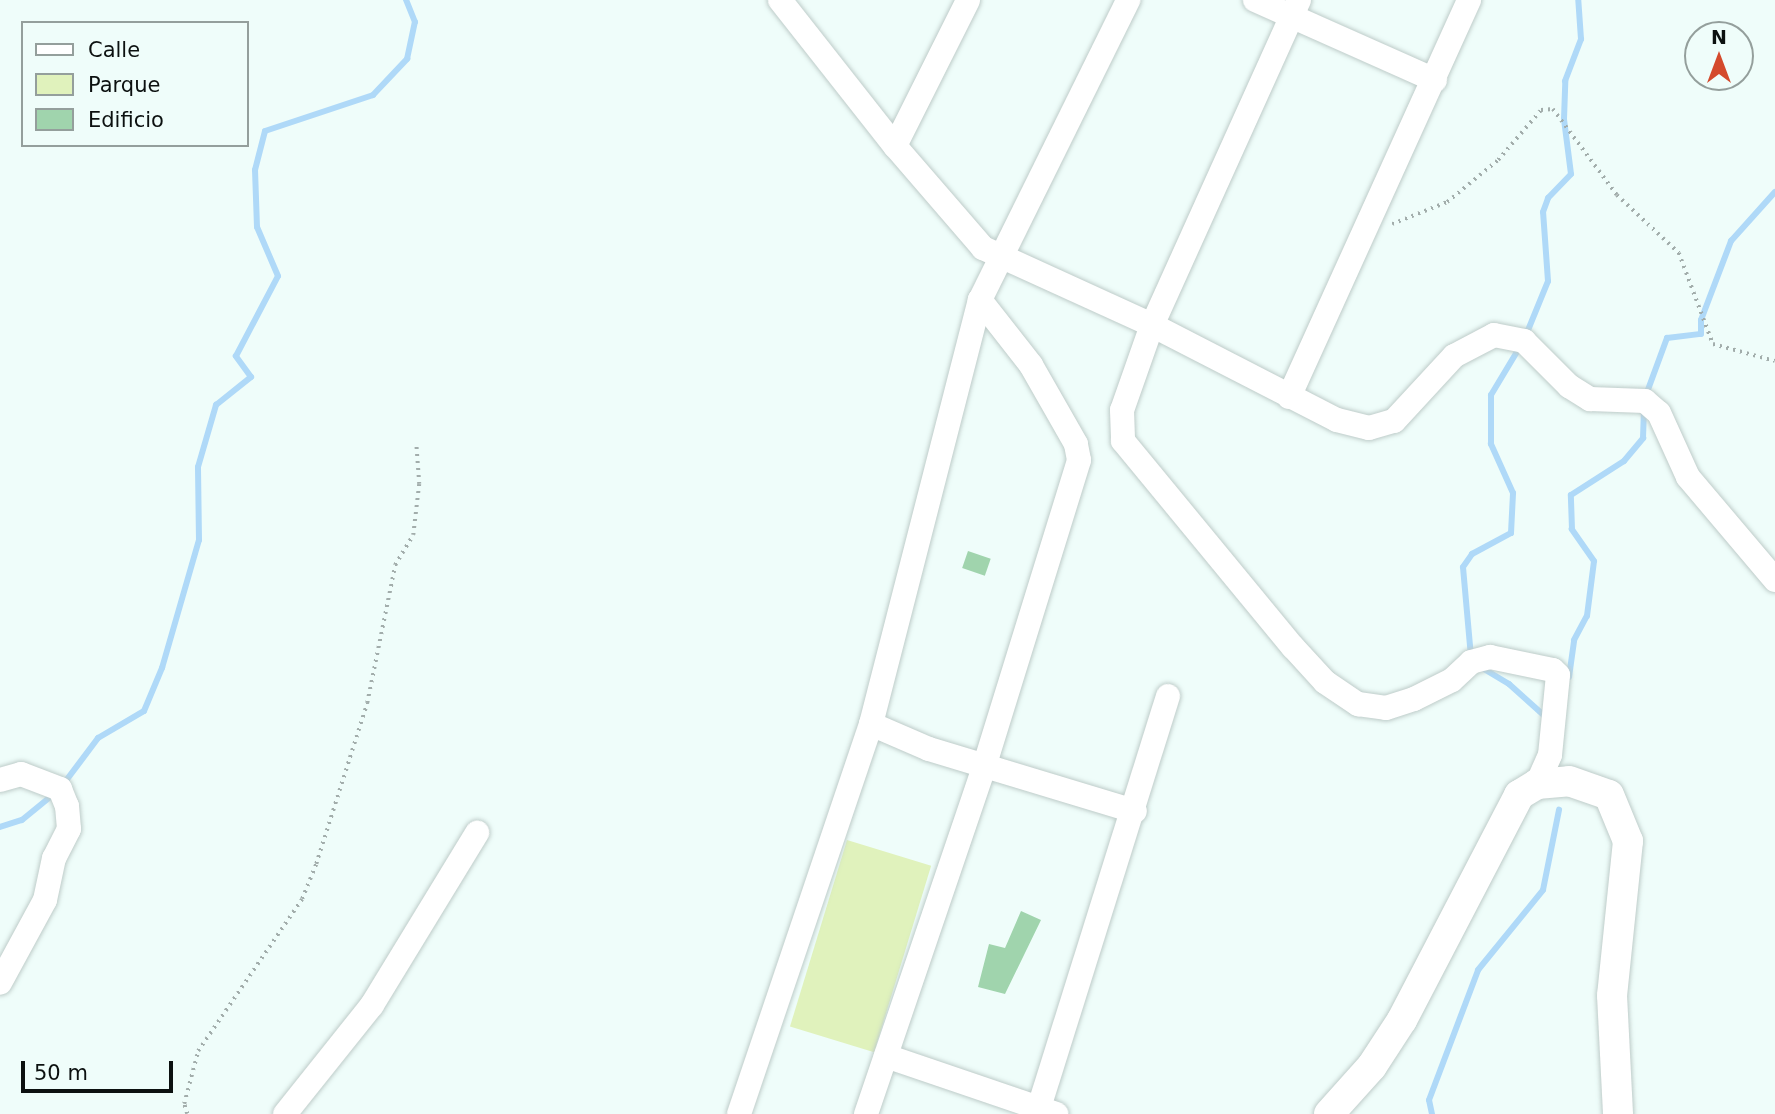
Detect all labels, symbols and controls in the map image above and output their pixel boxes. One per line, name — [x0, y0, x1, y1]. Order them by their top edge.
legend — [21, 21, 248, 147]
north arrow — [1684, 21, 1754, 91]
text: N — [1711, 26, 1727, 48]
text: Calle — [88, 38, 140, 62]
text: Parque — [88, 73, 160, 97]
text: Edificio — [88, 108, 164, 132]
scale bar — [24, 1048, 177, 1092]
text: 50 m — [34, 1061, 88, 1085]

